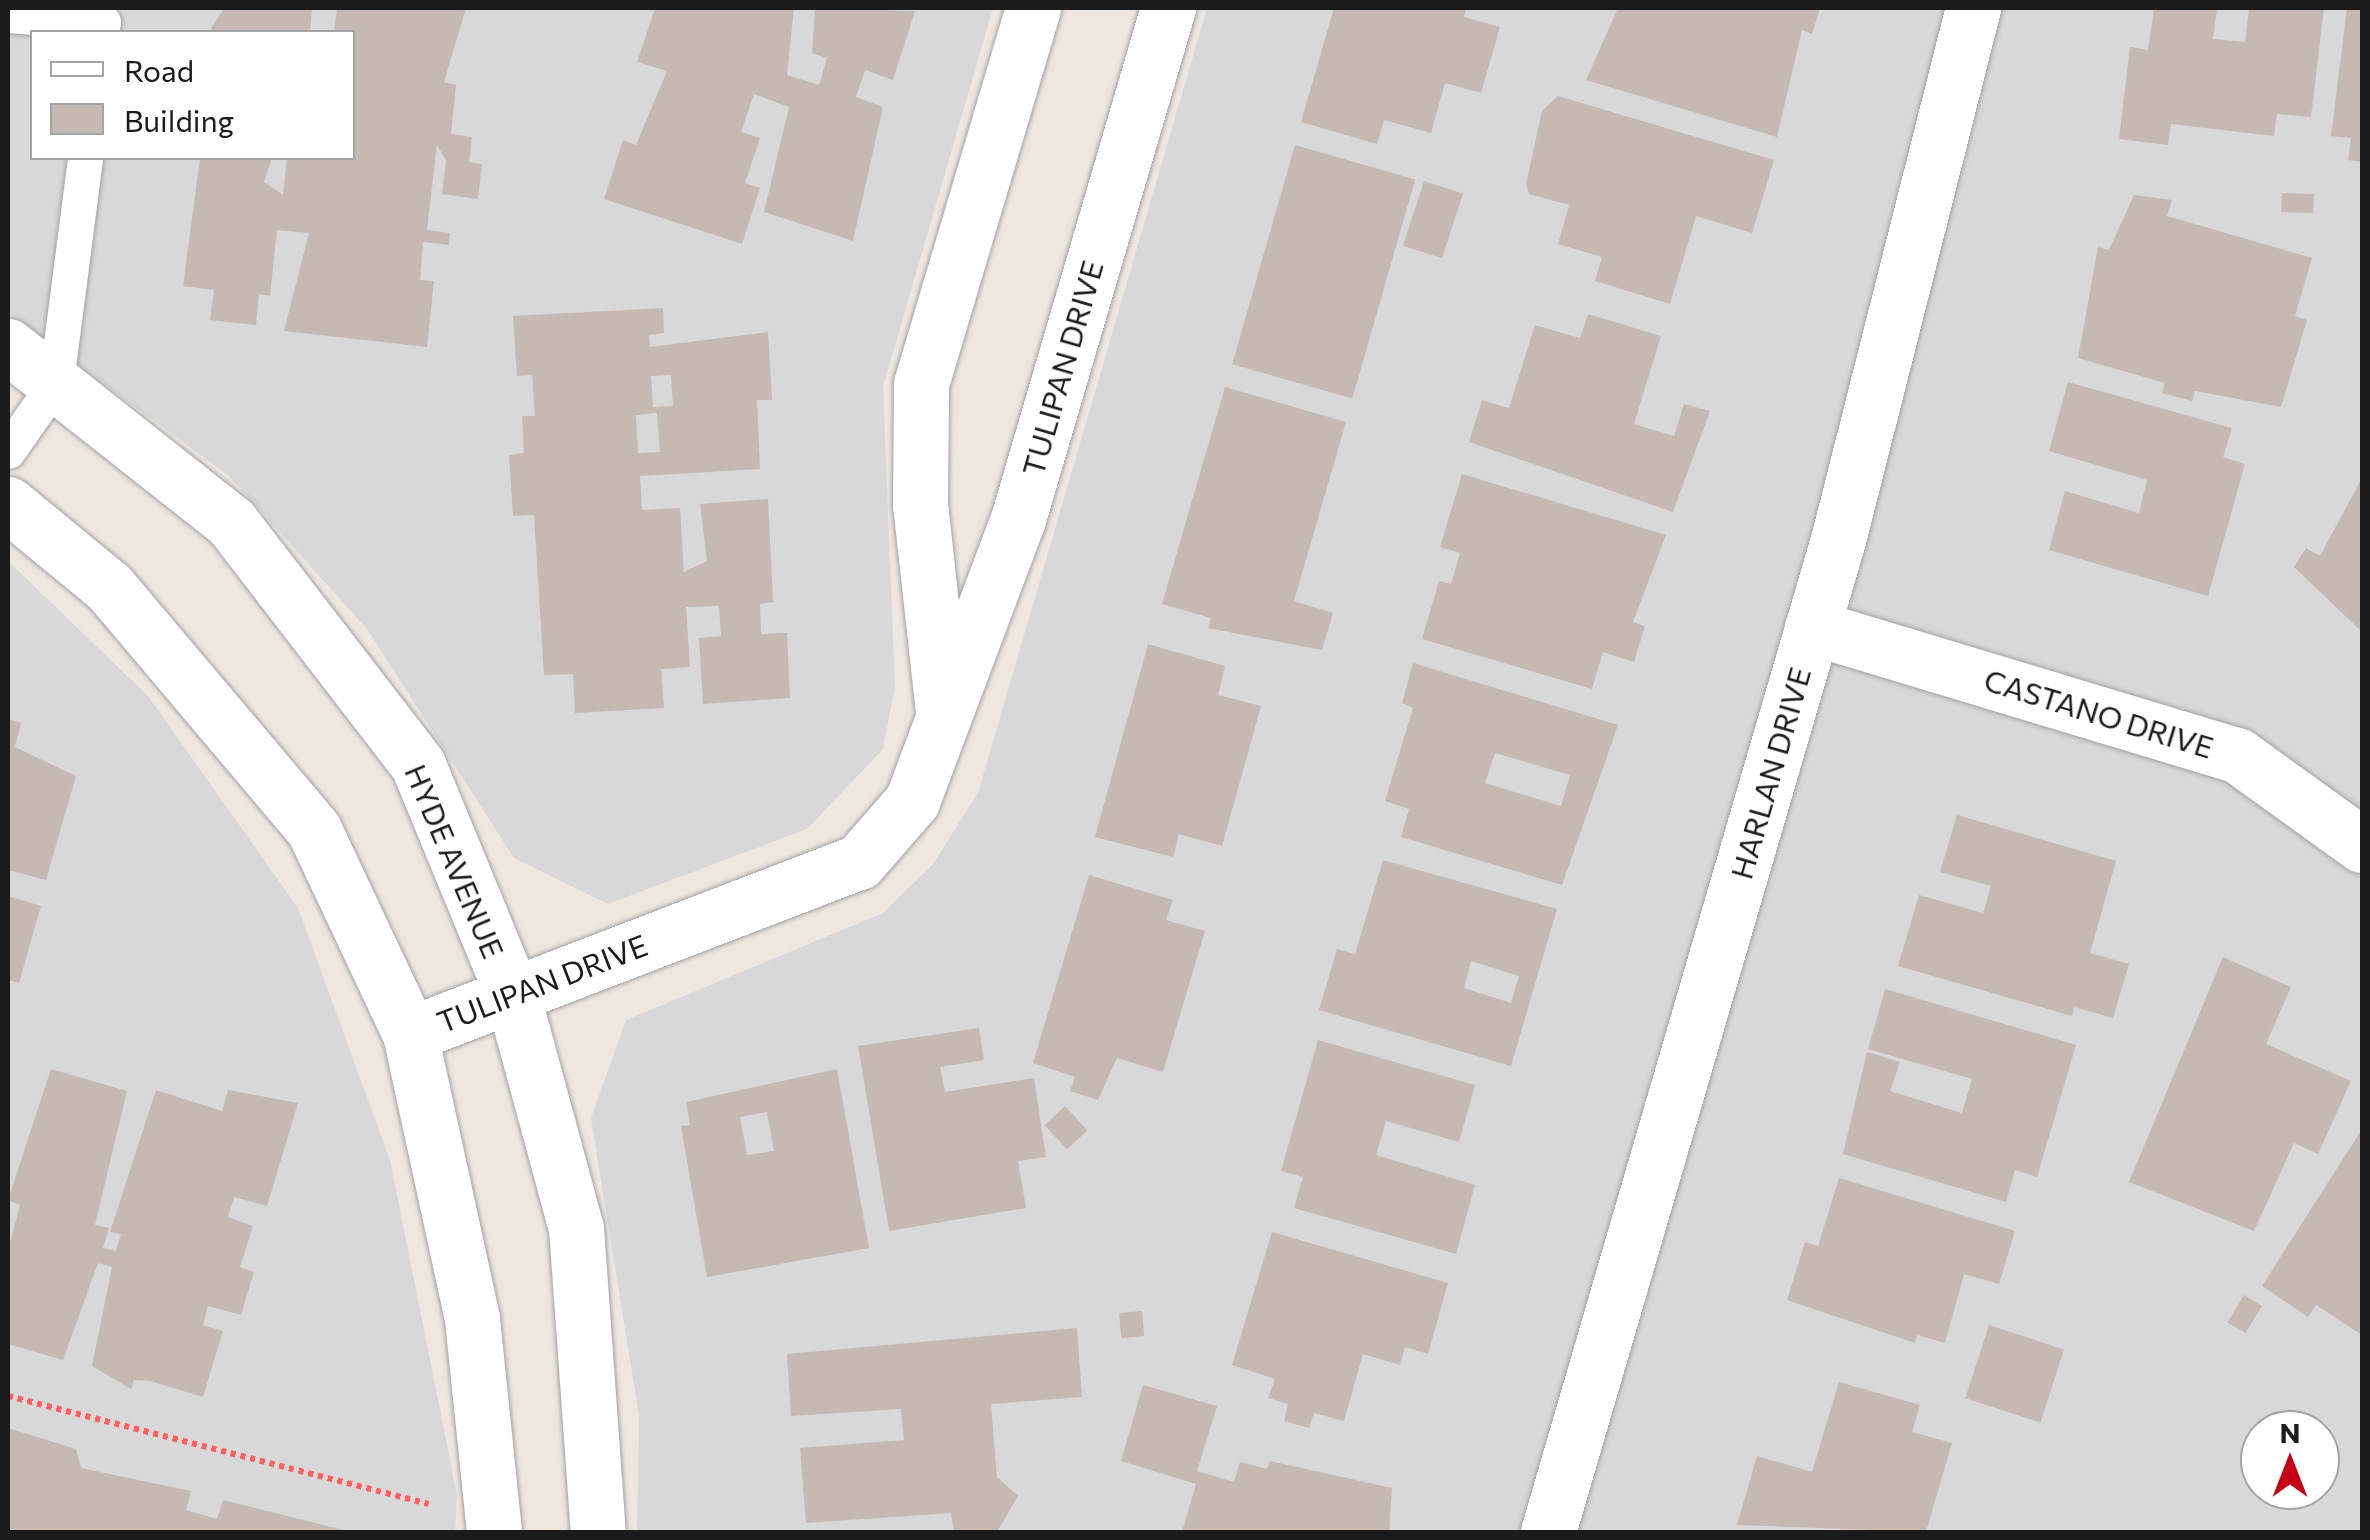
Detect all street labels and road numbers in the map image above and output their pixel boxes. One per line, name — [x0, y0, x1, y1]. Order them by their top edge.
street label: TULIPAN DRIVE — [1014, 256, 1110, 480]
street label: CASTANO DRIVE — [1980, 661, 2218, 765]
street label: HARLAN DRIVE — [1723, 663, 1817, 883]
street label: HYDE AVENUE — [398, 759, 512, 963]
street label: TULIPAN DRIVE — [432, 926, 652, 1040]

